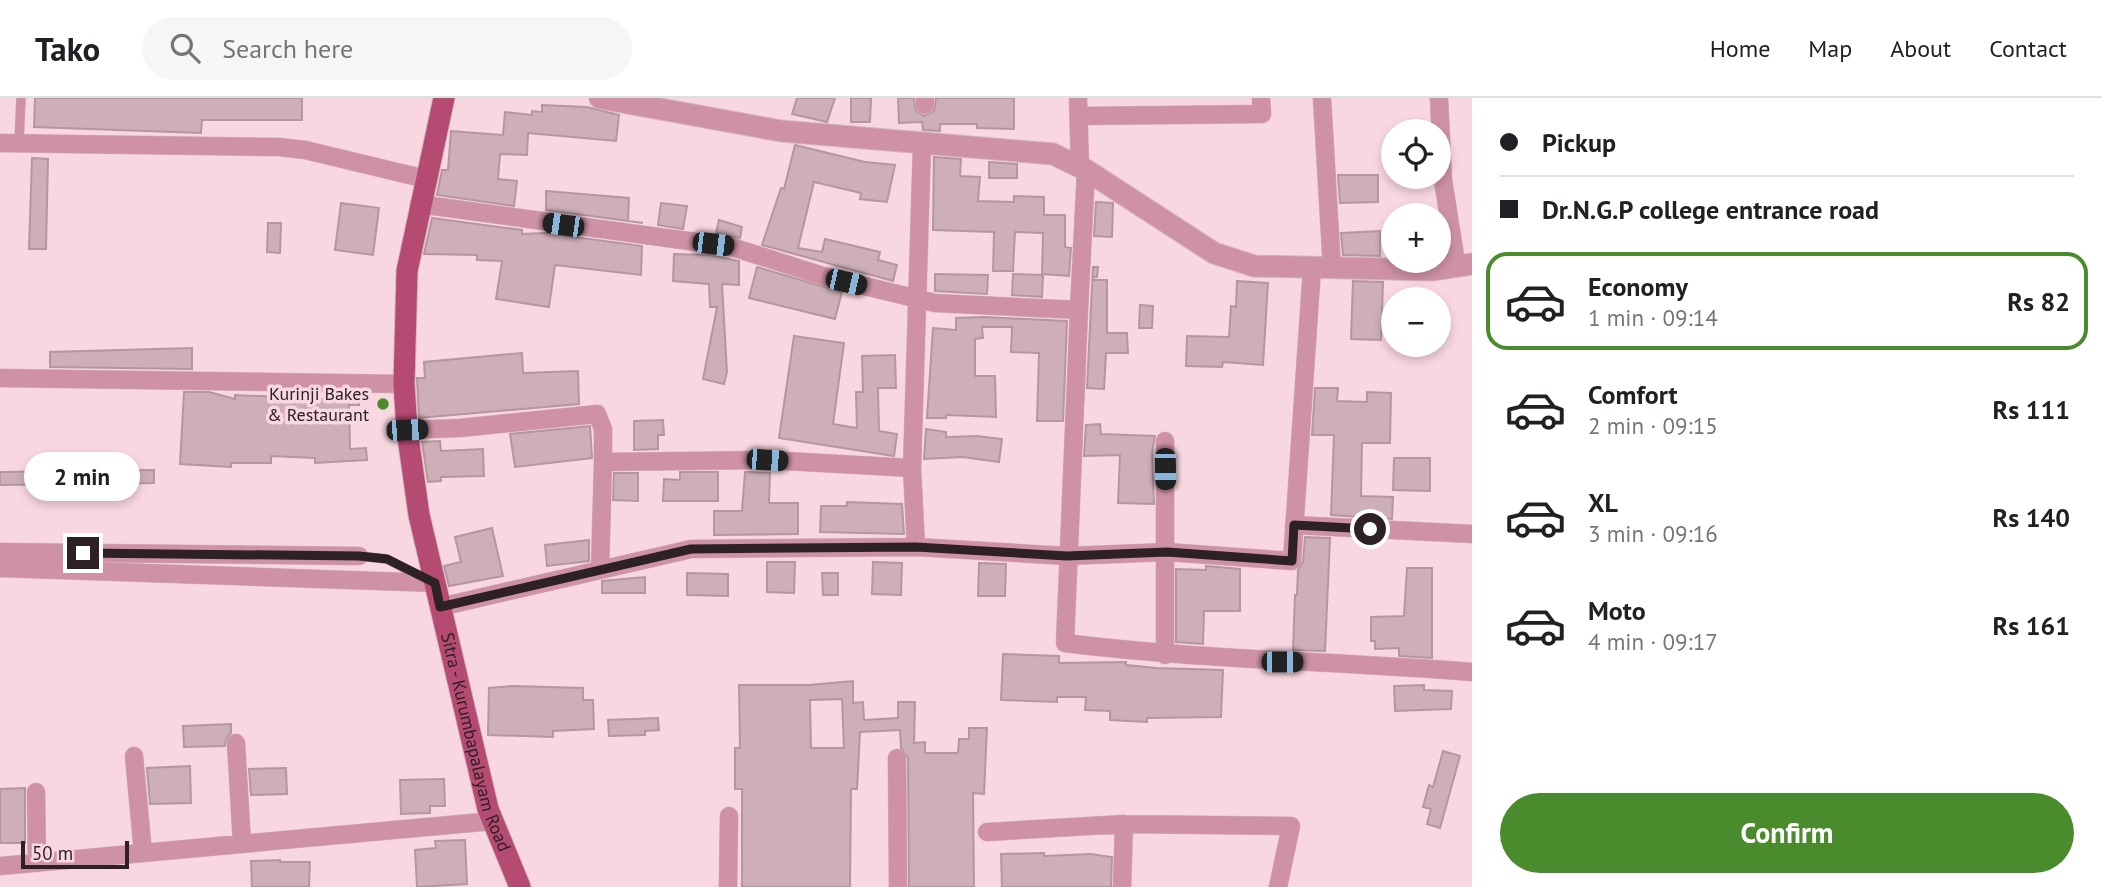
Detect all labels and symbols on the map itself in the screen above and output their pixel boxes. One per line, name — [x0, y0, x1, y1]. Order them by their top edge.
car — [541, 212, 586, 238]
car — [691, 231, 736, 257]
car — [824, 267, 869, 297]
place label: Kurinji Bakes & Restaurant — [267, 382, 369, 426]
marker: Kurinji Bakes & Restaurant — [375, 396, 391, 412]
car — [386, 419, 429, 441]
car — [746, 448, 789, 472]
car — [1155, 448, 1176, 490]
callout: 2 min — [25, 452, 141, 500]
route start — [1354, 513, 1386, 545]
route end — [67, 537, 99, 569]
street label: Sitra - Kurumbapalayam Road — [436, 630, 516, 855]
car — [1262, 652, 1304, 673]
scale bar — [21, 838, 130, 870]

